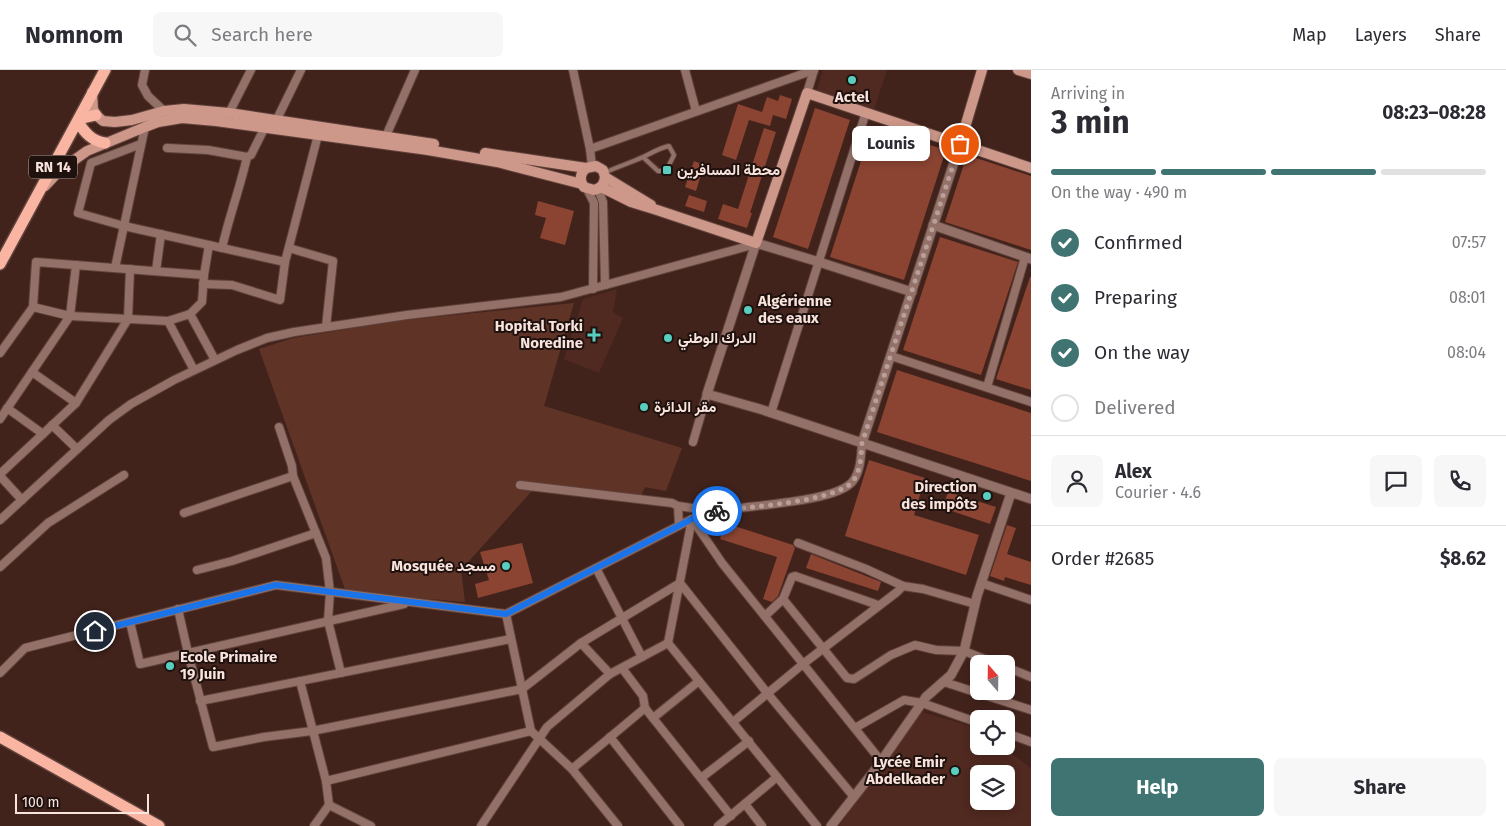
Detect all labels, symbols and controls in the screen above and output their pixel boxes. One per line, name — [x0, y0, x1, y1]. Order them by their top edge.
search box — [153, 12, 503, 57]
text: Nomnom — [25, 21, 123, 49]
icon: search — [171, 21, 199, 49]
text: Search here — [211, 23, 313, 46]
text: Map — [1292, 24, 1327, 46]
text: Layers — [1355, 24, 1407, 46]
text: Share — [1435, 24, 1481, 46]
marker: Actel — [846, 74, 858, 86]
text: Arriving in — [1051, 84, 1125, 103]
place label: Actel — [834, 88, 870, 106]
text: 08:23–08:28 — [1382, 101, 1486, 124]
text: 3 min — [1051, 103, 1130, 141]
pin — [939, 123, 981, 165]
callout: Lounis — [852, 126, 930, 162]
icon: bag — [946, 130, 974, 158]
text: Lounis — [867, 134, 915, 153]
road number: RN 14 — [29, 155, 77, 178]
place label: محطة المسافرين — [677, 161, 780, 179]
marker: محطة المسافرين — [661, 164, 673, 176]
text: On the way · 490 m — [1051, 183, 1187, 202]
icon: check — [1051, 229, 1079, 257]
text: Confirmed — [1094, 231, 1183, 254]
text: 07:57 — [1452, 233, 1486, 252]
icon: check — [1051, 284, 1079, 312]
text: Preparing — [1094, 286, 1177, 309]
text: 08:01 — [1449, 288, 1486, 307]
place label: Algérienne des eaux — [757, 292, 832, 327]
marker: Algérienne des eaux — [742, 304, 754, 316]
place label: Hopital Torki Noredine — [495, 317, 583, 352]
marker: Hopital Torki Noredine — [587, 328, 601, 342]
place label: الدرك الوطني — [678, 329, 756, 351]
marker: الدرك الوطني — [662, 332, 674, 344]
icon: check — [1051, 339, 1079, 367]
text: On the way — [1094, 341, 1190, 364]
text: 08:04 — [1447, 343, 1486, 362]
text: Delivered — [1094, 396, 1176, 419]
place label: مقر الدائرة — [654, 398, 716, 416]
marker: مقر الدائرة — [638, 401, 650, 413]
button: person — [1051, 455, 1103, 507]
button: chat — [1370, 455, 1422, 507]
button: phone — [1434, 455, 1486, 507]
text: Alex — [1115, 460, 1152, 483]
place label: Direction des impôts — [901, 478, 977, 513]
text: Courier · 4.6 — [1115, 483, 1201, 502]
courier — [692, 486, 742, 536]
marker: Direction des impôts — [981, 490, 993, 502]
icon: bike — [703, 497, 731, 525]
text: Order #2685 — [1051, 547, 1154, 570]
text: $8.62 — [1440, 547, 1486, 570]
place label: Mosquée مسجد — [391, 557, 496, 575]
marker: Mosquée مسجد — [500, 560, 512, 572]
pin — [74, 610, 116, 652]
icon: home — [81, 617, 109, 645]
place label: Ecole Primaire 19 Juin — [180, 648, 277, 683]
north arrow — [970, 655, 1015, 700]
map controls — [970, 655, 1015, 810]
marker: Ecole Primaire 19 Juin — [164, 660, 176, 672]
button: locate — [970, 710, 1015, 755]
place label: Lycée Emir Abdelkader — [865, 753, 946, 788]
button: Help — [1051, 758, 1264, 816]
button: Share — [1274, 758, 1486, 816]
marker: Lycée Emir Abdelkader — [949, 765, 961, 777]
button: layers — [970, 765, 1015, 810]
scale bar — [15, 791, 149, 814]
text: 100 m — [22, 794, 59, 811]

